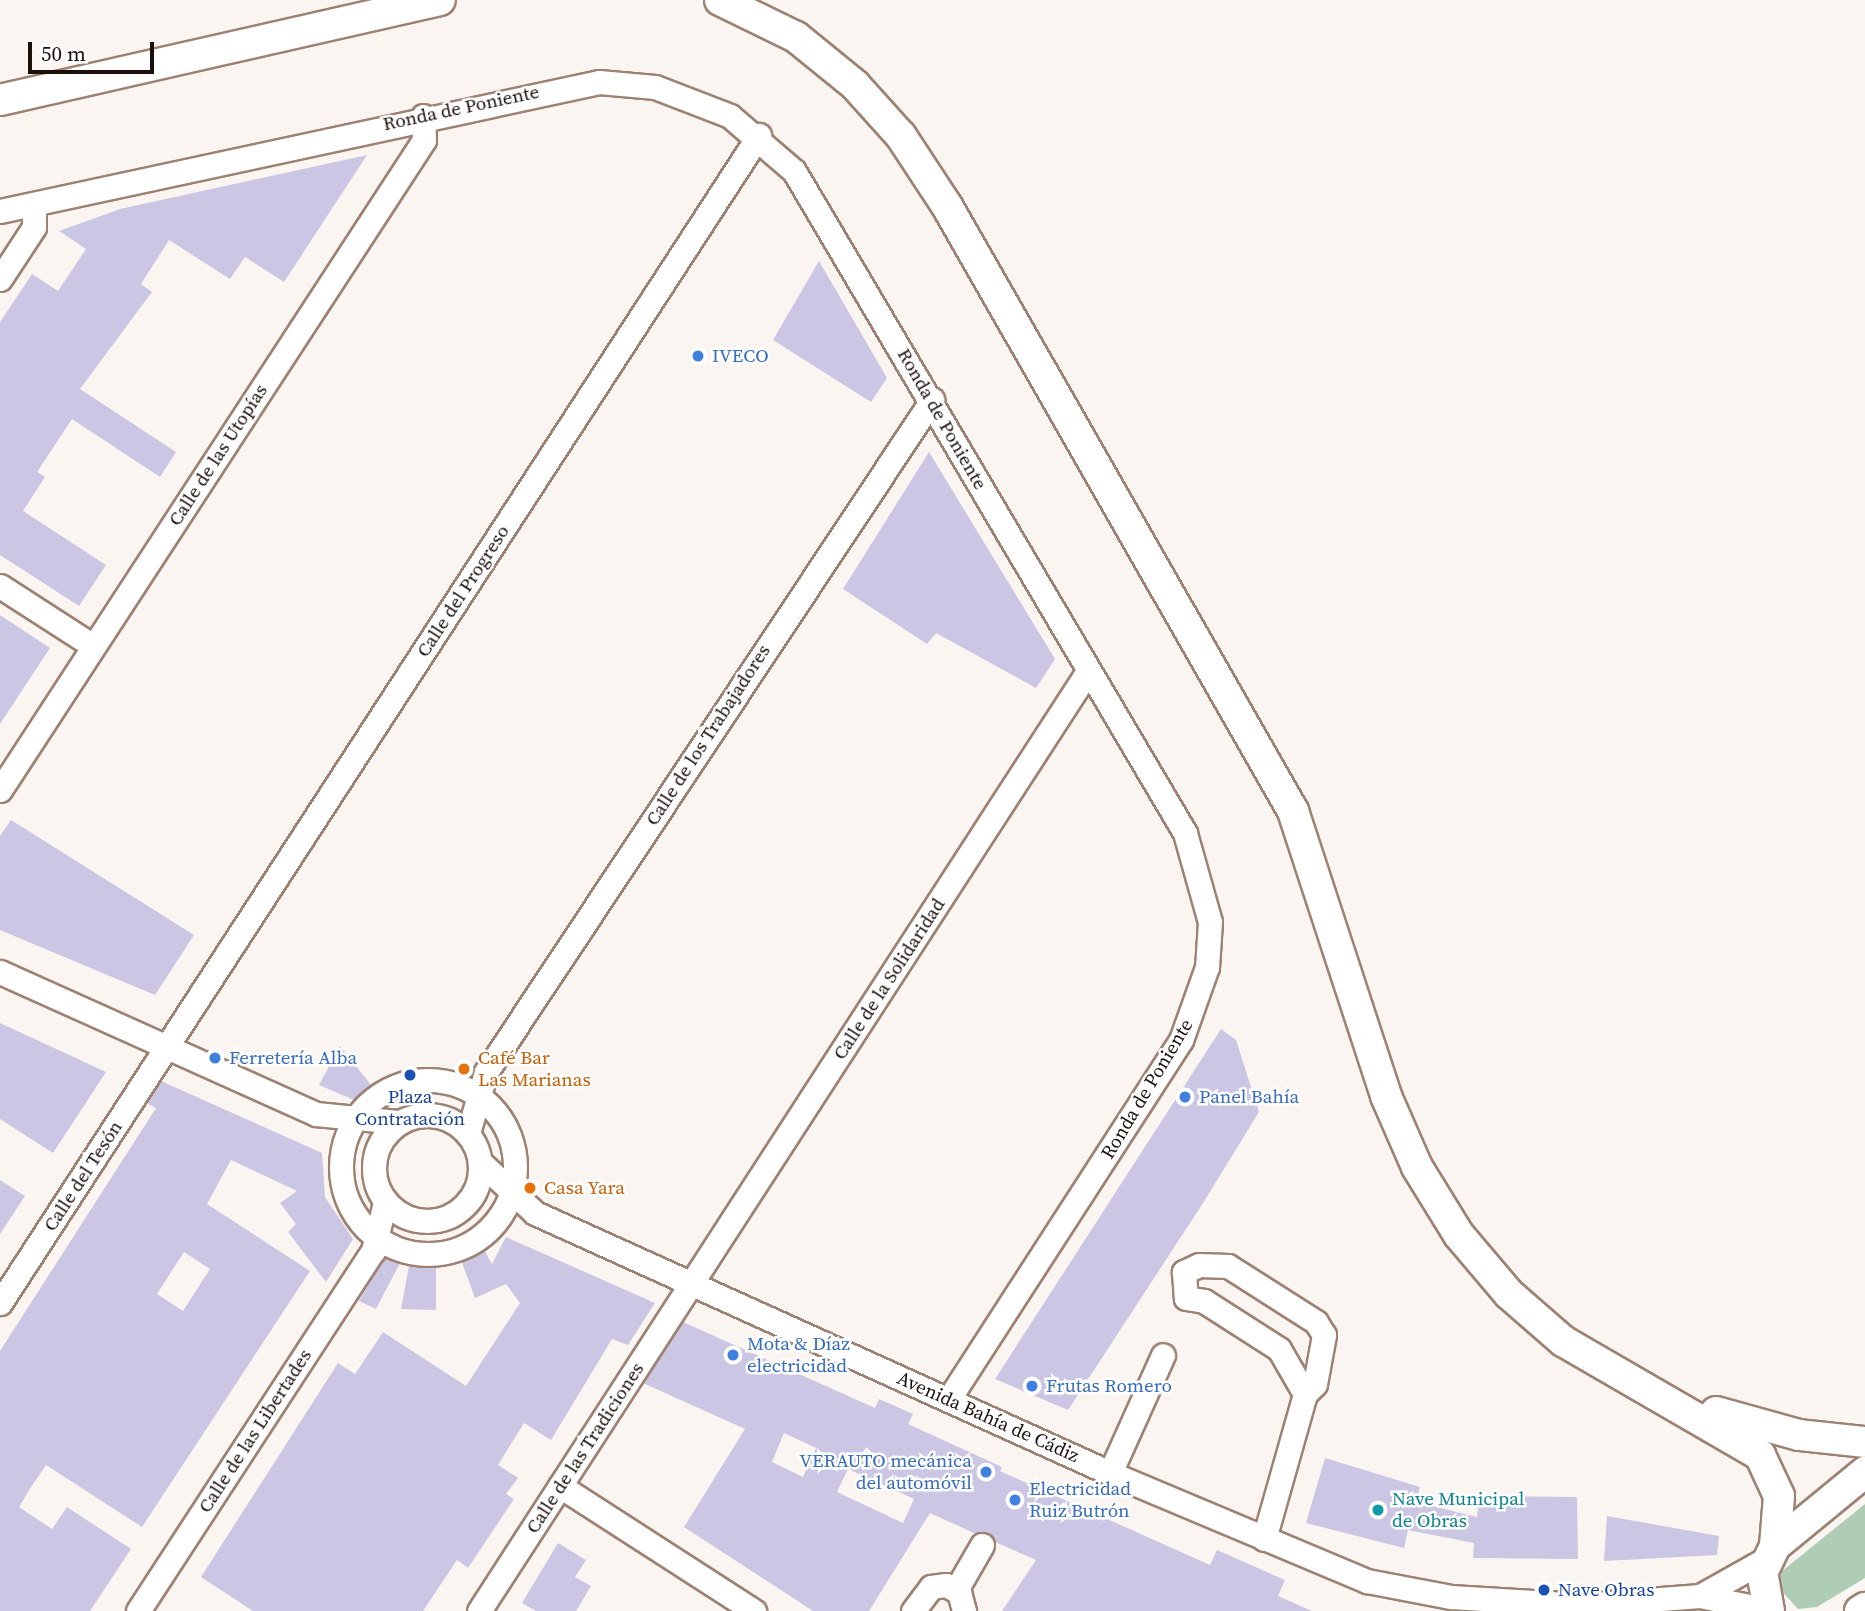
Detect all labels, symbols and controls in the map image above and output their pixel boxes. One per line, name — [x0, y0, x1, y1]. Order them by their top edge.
scale bar — [32, 28, 158, 72]
text: 50 m — [41, 39, 86, 68]
street label: Ronda de Poniente — [381, 80, 541, 136]
street label: Ronda de Poniente — [892, 344, 992, 494]
place label: IVECO — [712, 345, 769, 367]
marker: IVECO — [690, 348, 706, 364]
street label: Calle de las Utopías — [164, 380, 272, 530]
street label: Calle del Progreso — [412, 521, 514, 661]
street label: Calle de los Trabajadores — [641, 640, 775, 830]
street label: Calle de la Solidaridad — [828, 894, 950, 1064]
street label: Ronda de Poniente — [1096, 1015, 1198, 1163]
place label: Ferretería Alba — [229, 1047, 357, 1069]
place label: Café Bar Las Marianas — [478, 1047, 591, 1091]
marker: Ferretería Alba — [207, 1050, 223, 1066]
marker: Café Bar Las Marianas — [456, 1061, 472, 1077]
marker: Plaza Contratación — [402, 1067, 418, 1083]
place label: Plaza Contratación — [355, 1086, 465, 1130]
place label: Panel Bahía — [1199, 1086, 1299, 1108]
marker: Panel Bahía — [1177, 1089, 1193, 1105]
street label: Calle del Tesón — [39, 1116, 127, 1236]
place label: Casa Yara — [544, 1177, 626, 1199]
marker: Casa Yara — [522, 1180, 538, 1196]
place label: Mota & Díaz electricidad — [747, 1333, 850, 1377]
street label: Calle de las Libertades — [194, 1345, 316, 1517]
marker: Mota & Díaz electricidad — [725, 1347, 741, 1363]
street label: Calle de las Tradiciones — [521, 1358, 649, 1538]
street label: Avenida Bahía de Cádiz — [894, 1367, 1082, 1467]
place label: Frutas Romero — [1046, 1375, 1172, 1397]
marker: Frutas Romero — [1024, 1378, 1040, 1394]
place label: VERAUTO mecánica del automóvil — [799, 1450, 972, 1494]
marker: VERAUTO mecánica del automóvil — [978, 1464, 994, 1480]
place label: Electricidad Ruiz Butrón — [1029, 1478, 1131, 1522]
place label: Nave Municipal de Obras — [1392, 1488, 1525, 1532]
marker: Electricidad Ruiz Butrón — [1007, 1492, 1023, 1508]
marker: Nave Municipal de Obras — [1370, 1502, 1386, 1518]
place label: Nave Obras — [1558, 1579, 1655, 1601]
marker: Nave Obras — [1536, 1582, 1552, 1598]

